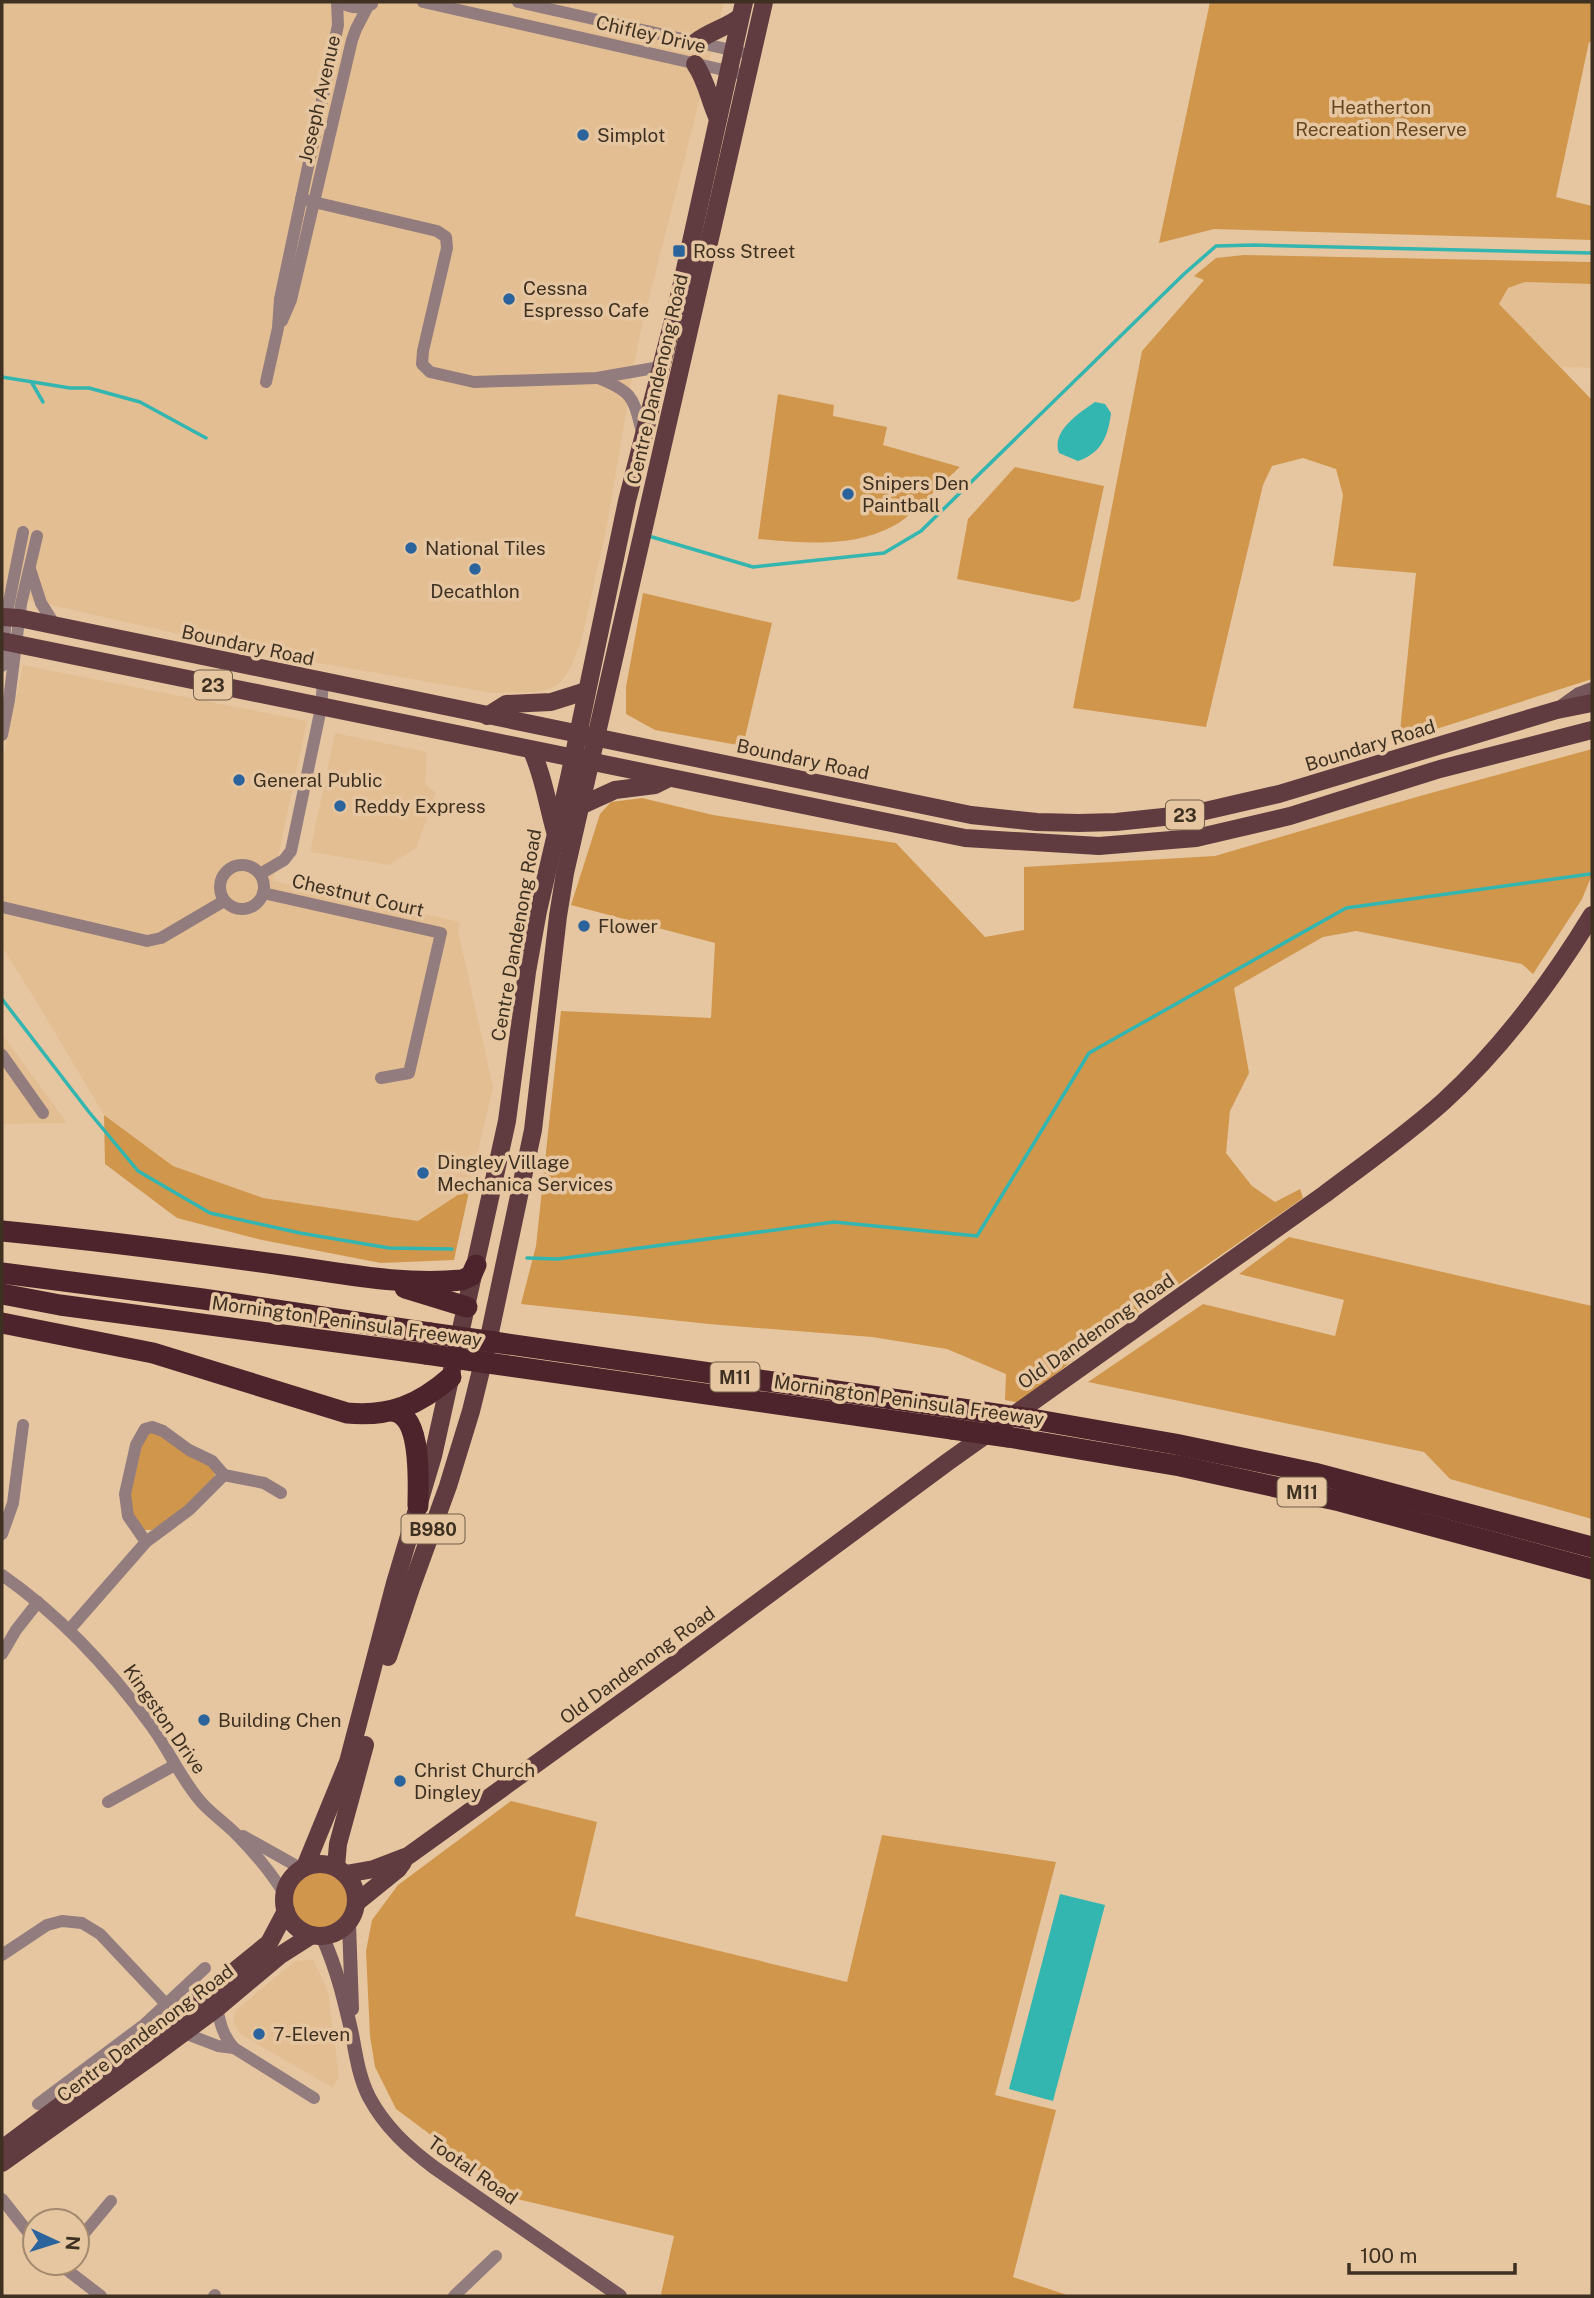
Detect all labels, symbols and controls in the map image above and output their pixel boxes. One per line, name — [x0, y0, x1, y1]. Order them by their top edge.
street label: Chifley Drive — [594, 11, 708, 57]
street label: Joseph Avenue — [294, 33, 344, 165]
park label: Heatherton Recreation Reserve — [1295, 96, 1467, 140]
place label: Simplot — [597, 124, 665, 146]
marker: Simplot — [575, 127, 591, 143]
place label: Ross Street — [693, 240, 795, 262]
marker: Ross Street — [671, 243, 687, 259]
street label: Centre Dandenong Road — [622, 272, 692, 486]
place label: Cessna Espresso Cafe — [523, 277, 649, 321]
marker: Cessna Espresso Cafe — [501, 291, 517, 307]
place label: Snipers Den Paintball — [862, 472, 969, 516]
marker: Snipers Den Paintball — [840, 486, 856, 502]
place label: National Tiles — [425, 537, 546, 559]
marker: National Tiles — [403, 540, 419, 556]
marker: Decathlon — [467, 561, 483, 577]
place label: Decathlon — [430, 580, 520, 602]
street label: Boundary Road — [180, 620, 316, 670]
road number: 23 — [194, 670, 232, 700]
street label: Boundary Road — [1302, 715, 1438, 775]
street label: Boundary Road — [735, 734, 871, 784]
place label: General Public — [253, 769, 383, 791]
marker: General Public — [231, 772, 247, 788]
place label: Reddy Express — [354, 795, 486, 817]
marker: Reddy Express — [332, 798, 348, 814]
road number: 23 — [1166, 800, 1204, 830]
street label: Centre Dandenong Road — [486, 827, 546, 1043]
street label: Chestnut Court — [290, 869, 426, 921]
place label: Flower — [598, 915, 658, 937]
marker: Flower — [576, 918, 592, 934]
place label: Dingley Village Mechanica Services — [437, 1151, 613, 1195]
marker: Dingley Village Mechanica Services — [415, 1165, 431, 1181]
street label: Old Dandenong Road — [1014, 1269, 1178, 1393]
street label: Mornington Peninsula Freeway — [210, 1291, 484, 1351]
road number: M11 — [710, 1362, 760, 1392]
street label: Mornington Peninsula Freeway — [772, 1370, 1046, 1430]
road number: M11 — [1278, 1478, 1326, 1506]
road number: B980 — [402, 1514, 464, 1544]
street label: Old Dandenong Road — [555, 1601, 719, 1729]
street label: Kingston Drive — [119, 1660, 211, 1778]
place label: Building Chen — [218, 1709, 341, 1731]
marker: Building Chen — [196, 1712, 212, 1728]
place label: Christ Church Dingley — [414, 1759, 535, 1803]
marker: Christ Church Dingley — [392, 1773, 408, 1789]
street label: Centre Dandenong Road — [52, 1959, 238, 2107]
place label: 7-Eleven — [273, 2023, 350, 2045]
marker: 7-Eleven — [251, 2026, 267, 2042]
street label: Tootal Road — [424, 2131, 522, 2209]
north arrow — [21, 2207, 91, 2277]
scale bar — [1349, 2232, 1515, 2276]
text: N — [61, 2235, 84, 2251]
text: 100 m — [1360, 2243, 1417, 2268]

